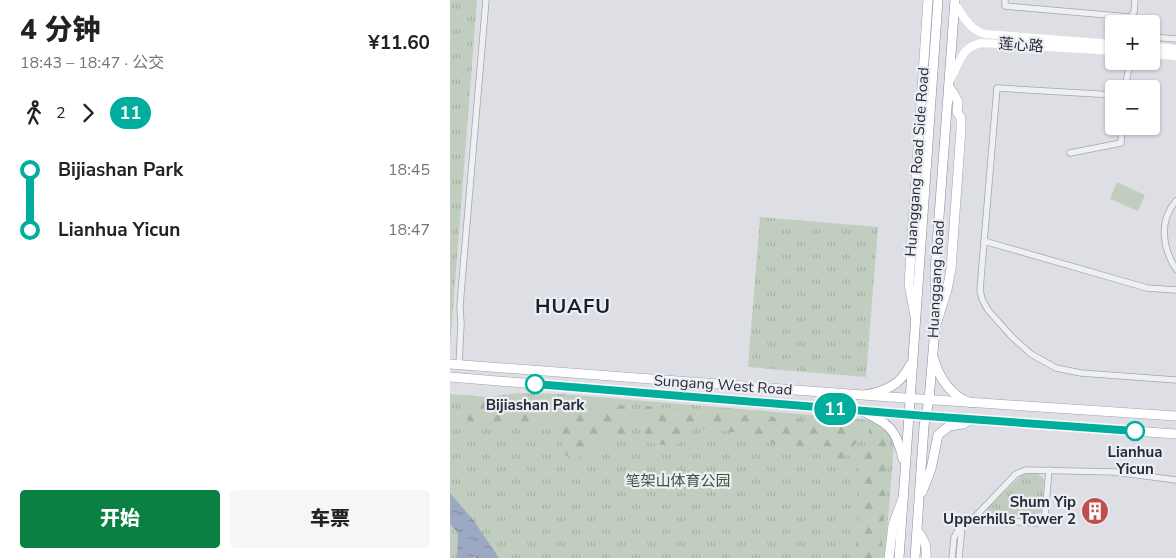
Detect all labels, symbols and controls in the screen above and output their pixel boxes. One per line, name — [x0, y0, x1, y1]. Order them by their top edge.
text: 4 分钟 — [20, 11, 101, 49]
map controls — [1105, 15, 1160, 135]
button: + — [1105, 15, 1160, 70]
text: ¥11.60 — [368, 30, 430, 56]
street label: 莲心路 — [998, 33, 1044, 57]
text: 18:43 – 18:47 · 公交 — [20, 52, 164, 74]
street label: Huanggang Road Side Road — [900, 67, 934, 257]
button: − — [1105, 80, 1160, 135]
icon: walk — [20, 99, 48, 127]
icon: forward — [74, 99, 102, 127]
text: 11 — [120, 101, 141, 125]
text: 2 — [56, 102, 66, 124]
text: Bijiashan Park — [58, 157, 183, 183]
text: 18:45 — [388, 159, 430, 181]
text: Lianhua Yicun — [58, 217, 180, 243]
text: 18:47 — [388, 219, 430, 241]
street label: Huanggang Road — [923, 220, 949, 338]
district label: HUAFU — [535, 293, 611, 320]
street label: Sungang West Road — [653, 370, 793, 400]
marker: Bijiashan Park — [525, 374, 545, 394]
line badge: 11 — [812, 393, 858, 425]
place label: Bijiashan Park — [486, 395, 585, 415]
text: 11 — [824, 397, 846, 421]
marker: Lianhua Yicun — [1125, 421, 1145, 441]
place label: Lianhua Yicun — [1108, 442, 1162, 479]
park label: 笔架山体育公园 — [625, 471, 731, 491]
button: 开始 — [20, 490, 220, 548]
button: 车票 — [230, 490, 430, 548]
place label: Shum Yip Upperhills Tower 2 — [943, 492, 1076, 529]
building icon: Shum Yip Upperhills Tower 2 — [1080, 496, 1110, 526]

